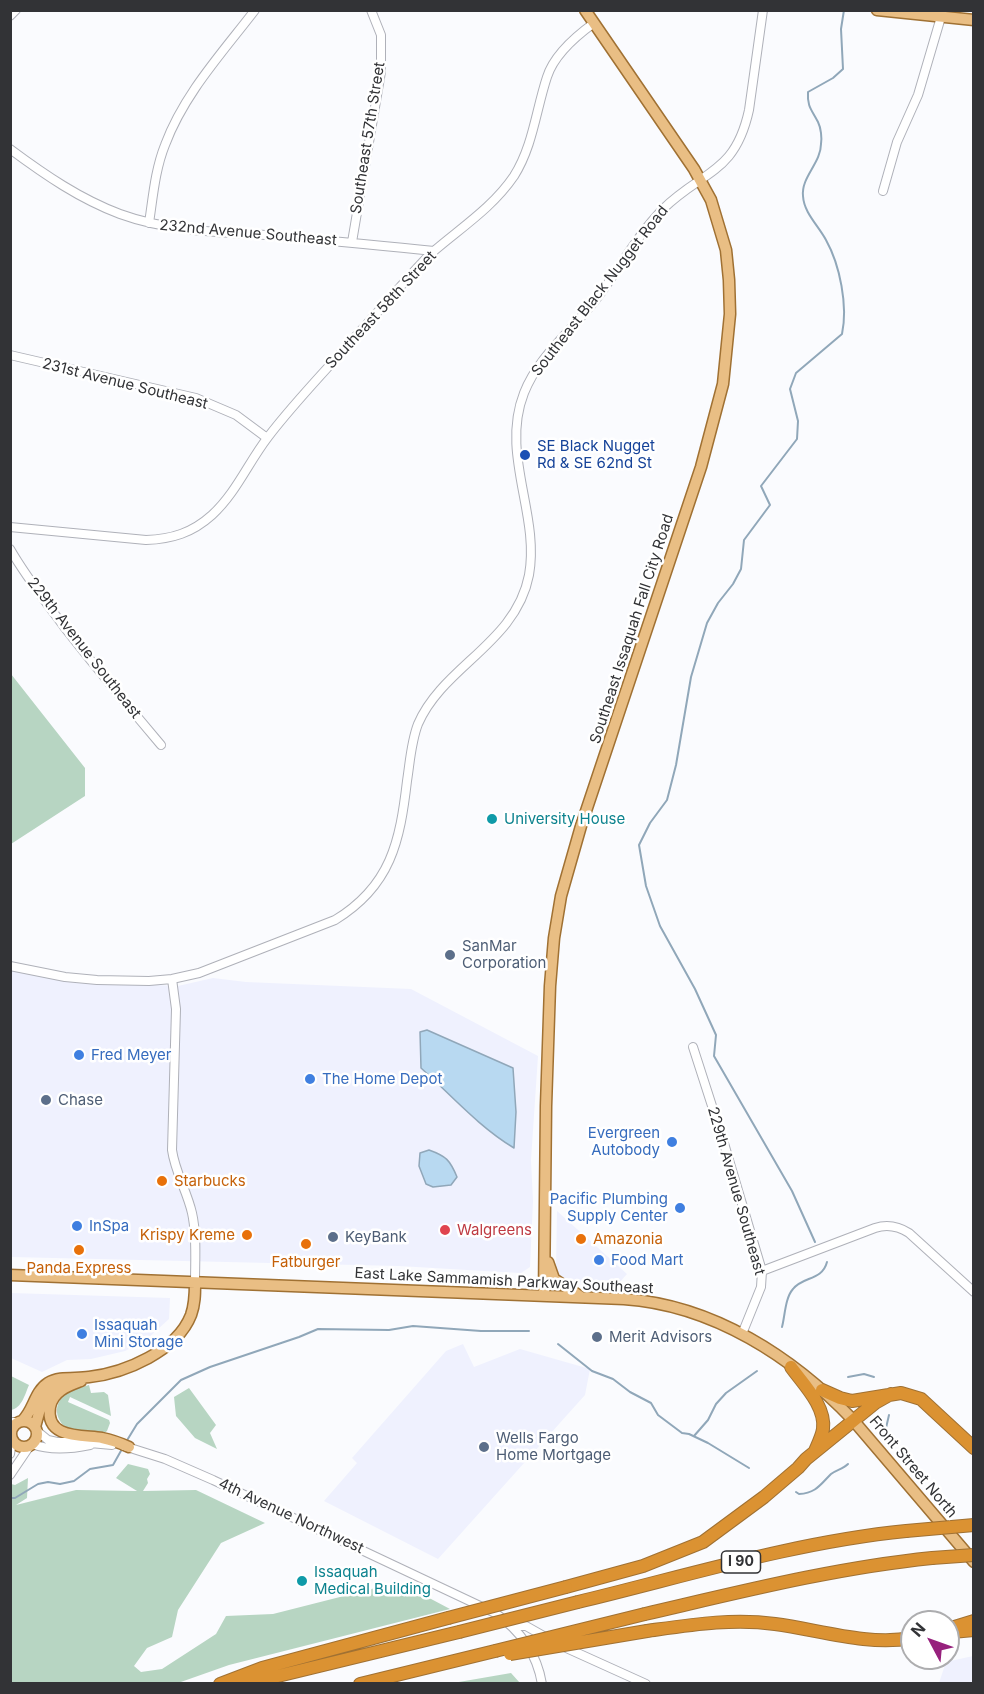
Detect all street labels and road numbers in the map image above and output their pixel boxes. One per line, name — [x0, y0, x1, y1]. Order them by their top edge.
street label: Southeast 57th Street — [347, 61, 389, 215]
street label: Southeast Black Nugget Road — [528, 202, 672, 380]
street label: 232nd Avenue Southeast — [158, 216, 338, 250]
street label: Southeast 58th Street — [322, 247, 440, 373]
street label: 231st Avenue Southeast — [40, 355, 210, 413]
street label: Southeast Issaquah Fall City Road — [586, 512, 678, 746]
street label: 229th Avenue Southeast — [23, 574, 145, 722]
street label: 229th Avenue Southeast — [703, 1105, 769, 1277]
street label: East Lake Sammamish Parkway Southeast — [354, 1264, 654, 1298]
street label: Front Street North — [865, 1412, 961, 1522]
street label: 4th Avenue Northwest — [216, 1474, 366, 1558]
road number: I 90 — [722, 1551, 760, 1573]

